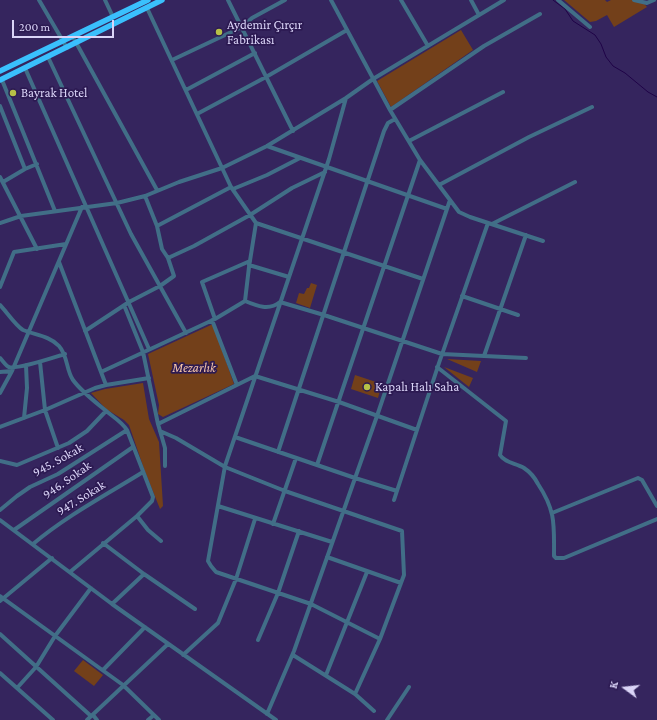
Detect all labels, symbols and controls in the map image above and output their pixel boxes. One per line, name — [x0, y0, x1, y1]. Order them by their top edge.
scale bar — [14, 12, 116, 38]
place label: Aydemir Çırçır Fabrikası — [227, 17, 302, 48]
text: 200 m — [19, 20, 50, 34]
marker: Aydemir Çırçır Fabrikası — [214, 27, 224, 37]
place label: Bayrak Hotel — [21, 85, 87, 101]
marker: Bayrak Hotel — [8, 88, 18, 98]
park label: Mezarlık — [172, 360, 216, 376]
place label: Kapalı Halı Saha — [375, 379, 459, 395]
marker: Kapalı Halı Saha — [362, 382, 372, 392]
street label: 945. Sokak — [30, 440, 86, 480]
street label: 946. Sokak — [40, 458, 94, 502]
street label: 947. Sokak — [54, 477, 108, 519]
north arrow — [605, 668, 645, 708]
text: K — [607, 680, 620, 690]

